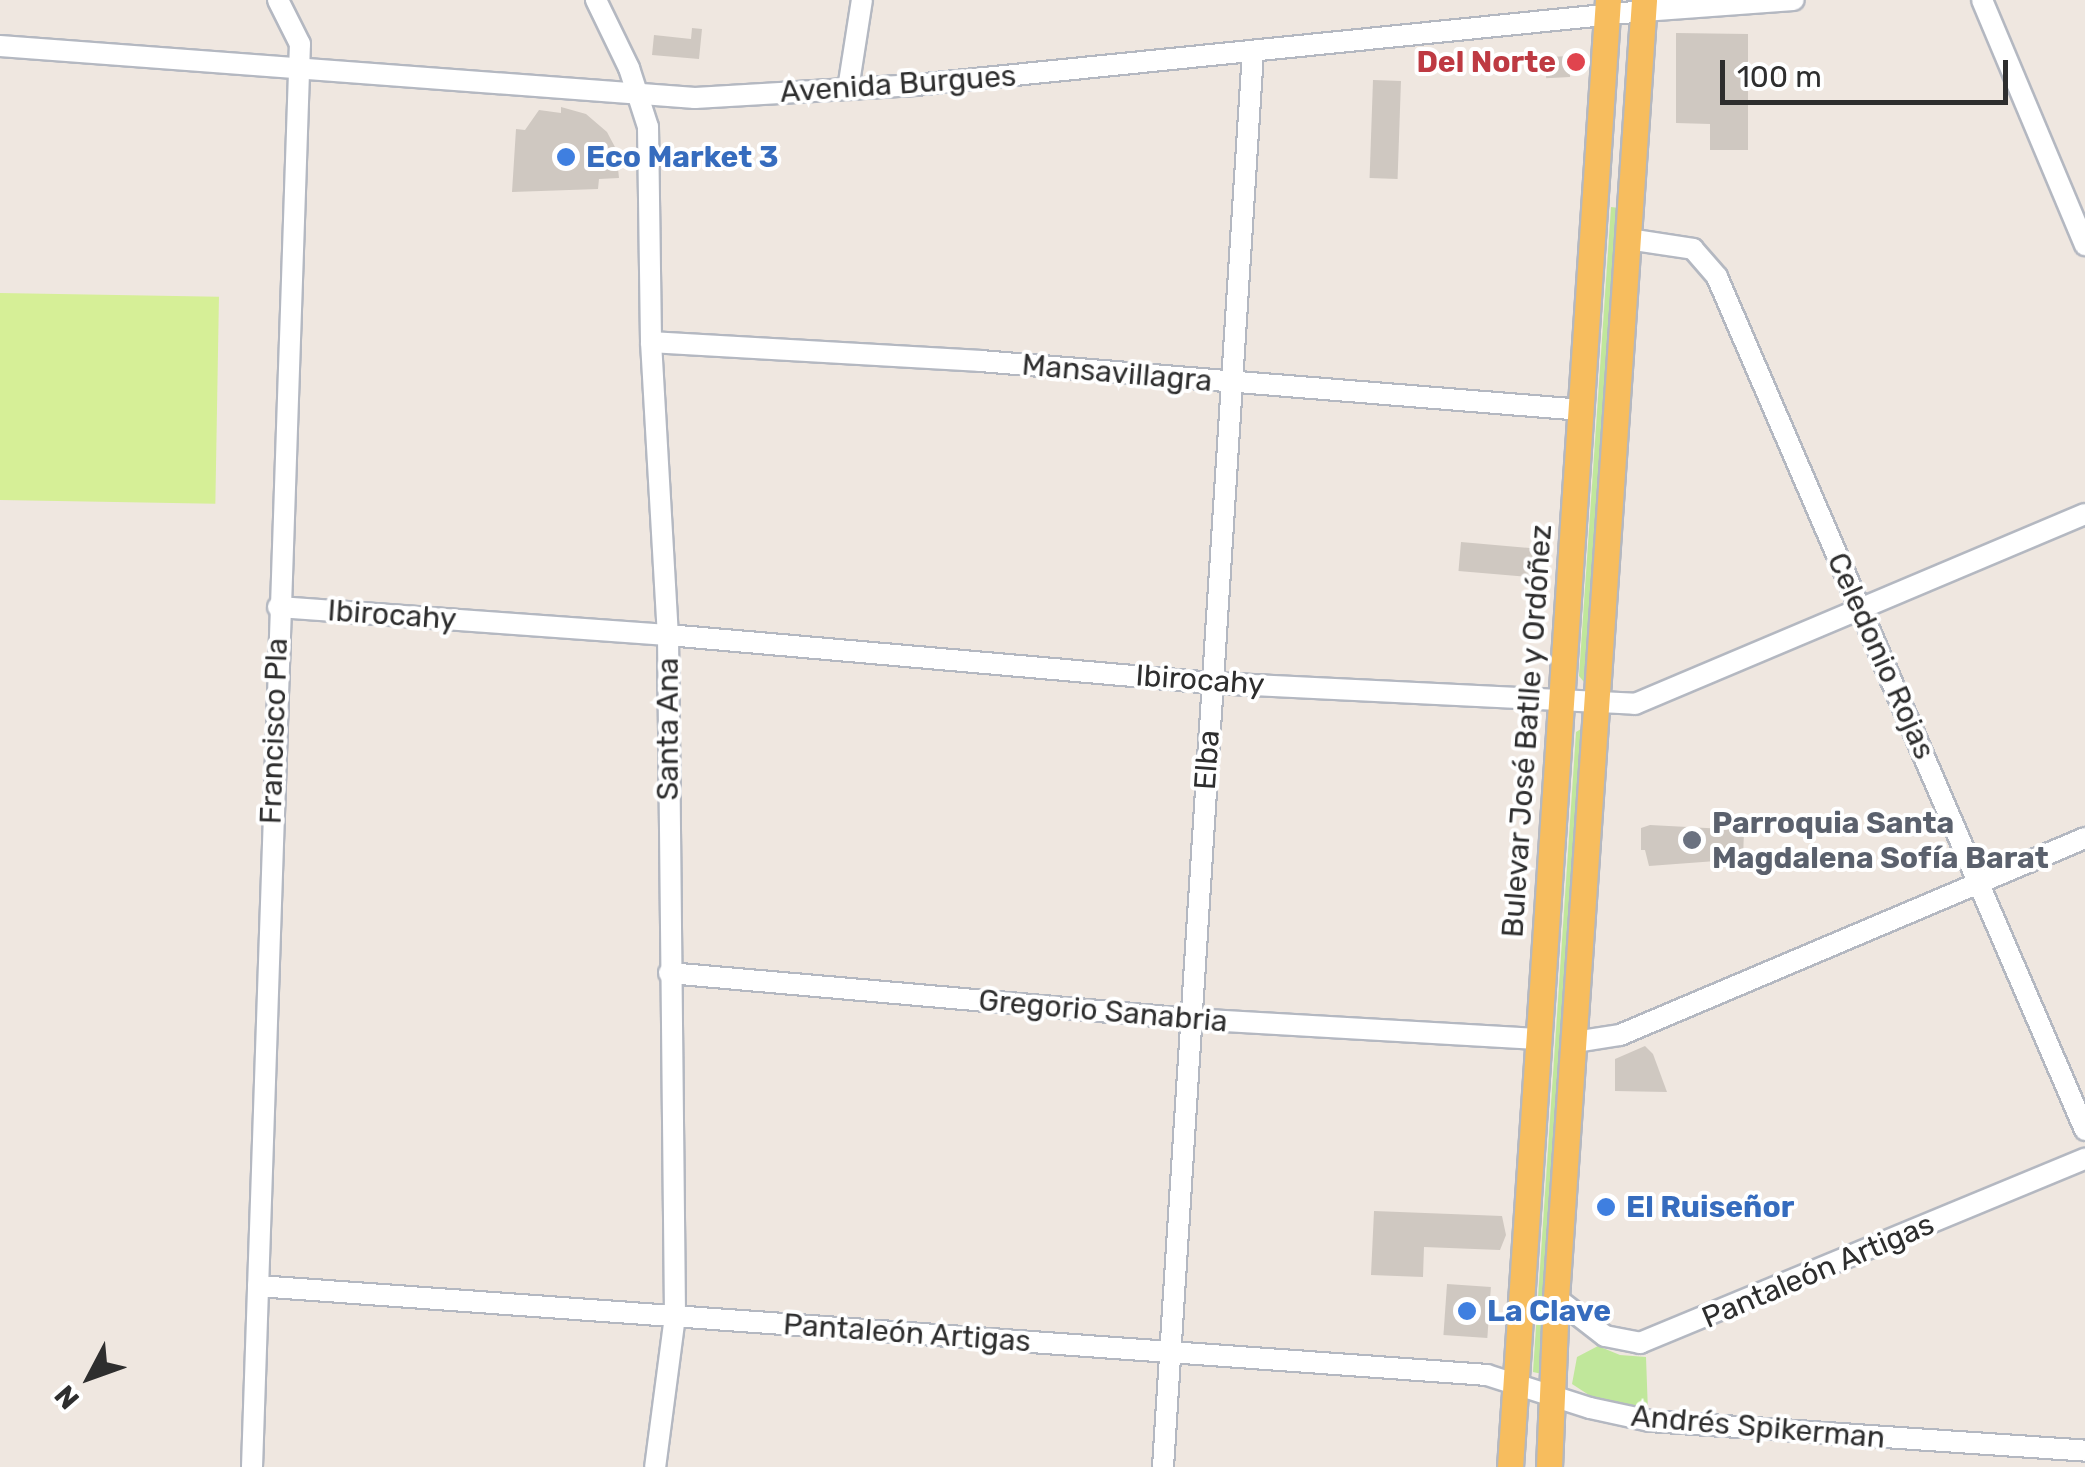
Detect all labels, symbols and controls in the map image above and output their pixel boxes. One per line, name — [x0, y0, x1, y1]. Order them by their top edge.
scale bar — [1725, 40, 2012, 102]
place label: Del Norte — [1416, 44, 1556, 80]
marker: Del Norte — [1565, 51, 1587, 73]
street label: Avenida Burgues — [779, 58, 1017, 110]
text: 100 m — [1737, 59, 1822, 95]
place label: Eco Market 3 — [586, 139, 778, 175]
marker: Eco Market 3 — [555, 146, 577, 168]
street label: Mansavillagra — [1020, 347, 1214, 399]
street label: Bulevar José Batlle y Ordóñez — [1495, 522, 1559, 940]
street label: Celedonio Rojas — [1819, 547, 1943, 765]
street label: Ibirocahy — [326, 593, 458, 637]
street label: Francisco Pla — [253, 637, 295, 825]
street label: Santa Ana — [650, 657, 686, 801]
street label: Ibirocahy — [1134, 658, 1266, 702]
street label: Elba — [1187, 729, 1227, 791]
place label: Parroquia Santa Magdalena Sofía Barat — [1712, 805, 2049, 876]
marker: Parroquia Santa Magdalena Sofía Barat — [1681, 829, 1703, 851]
street label: Gregorio Sanabria — [977, 982, 1229, 1040]
place label: El Ruiseñor — [1626, 1189, 1794, 1225]
marker: El Ruiseñor — [1595, 1196, 1617, 1218]
street label: Pantaleón Artigas — [1696, 1206, 1940, 1336]
place label: La Clave — [1487, 1293, 1611, 1329]
marker: La Clave — [1456, 1300, 1478, 1322]
street label: Pantaleón Artigas — [782, 1306, 1032, 1360]
north arrow — [40, 1327, 140, 1427]
text: N — [48, 1379, 86, 1415]
street label: Andrés Spikerman — [1629, 1398, 1887, 1456]

